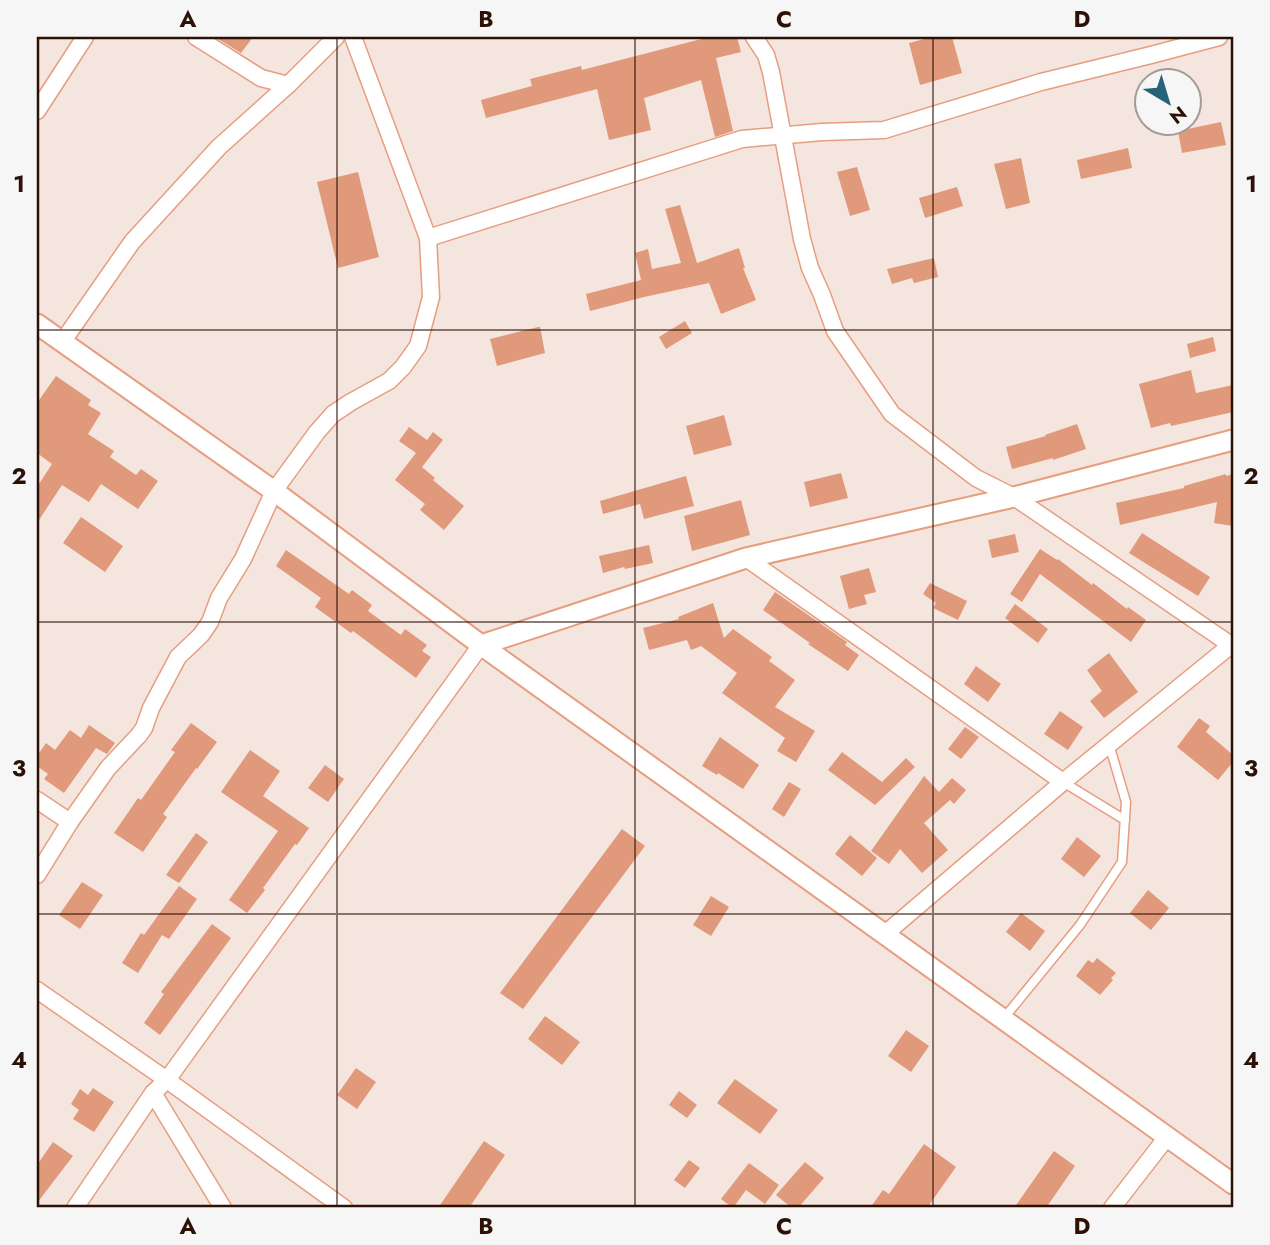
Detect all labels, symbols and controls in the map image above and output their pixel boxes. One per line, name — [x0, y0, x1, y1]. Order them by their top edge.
text: A — [179, 2, 197, 36]
text: B — [478, 2, 494, 36]
text: C — [776, 2, 792, 36]
text: D — [1074, 2, 1091, 36]
north arrow — [1134, 66, 1204, 136]
text: N — [1164, 100, 1192, 130]
text: 1 — [13, 167, 25, 201]
text: 1 — [1245, 167, 1257, 201]
text: 2 — [11, 459, 27, 493]
text: 2 — [1243, 459, 1259, 493]
text: 3 — [12, 751, 26, 785]
text: 3 — [1244, 751, 1258, 785]
text: 4 — [11, 1043, 27, 1077]
text: 4 — [1243, 1043, 1259, 1077]
text: A — [179, 1209, 197, 1243]
text: B — [478, 1209, 494, 1243]
text: C — [776, 1209, 792, 1243]
text: D — [1074, 1209, 1091, 1243]

